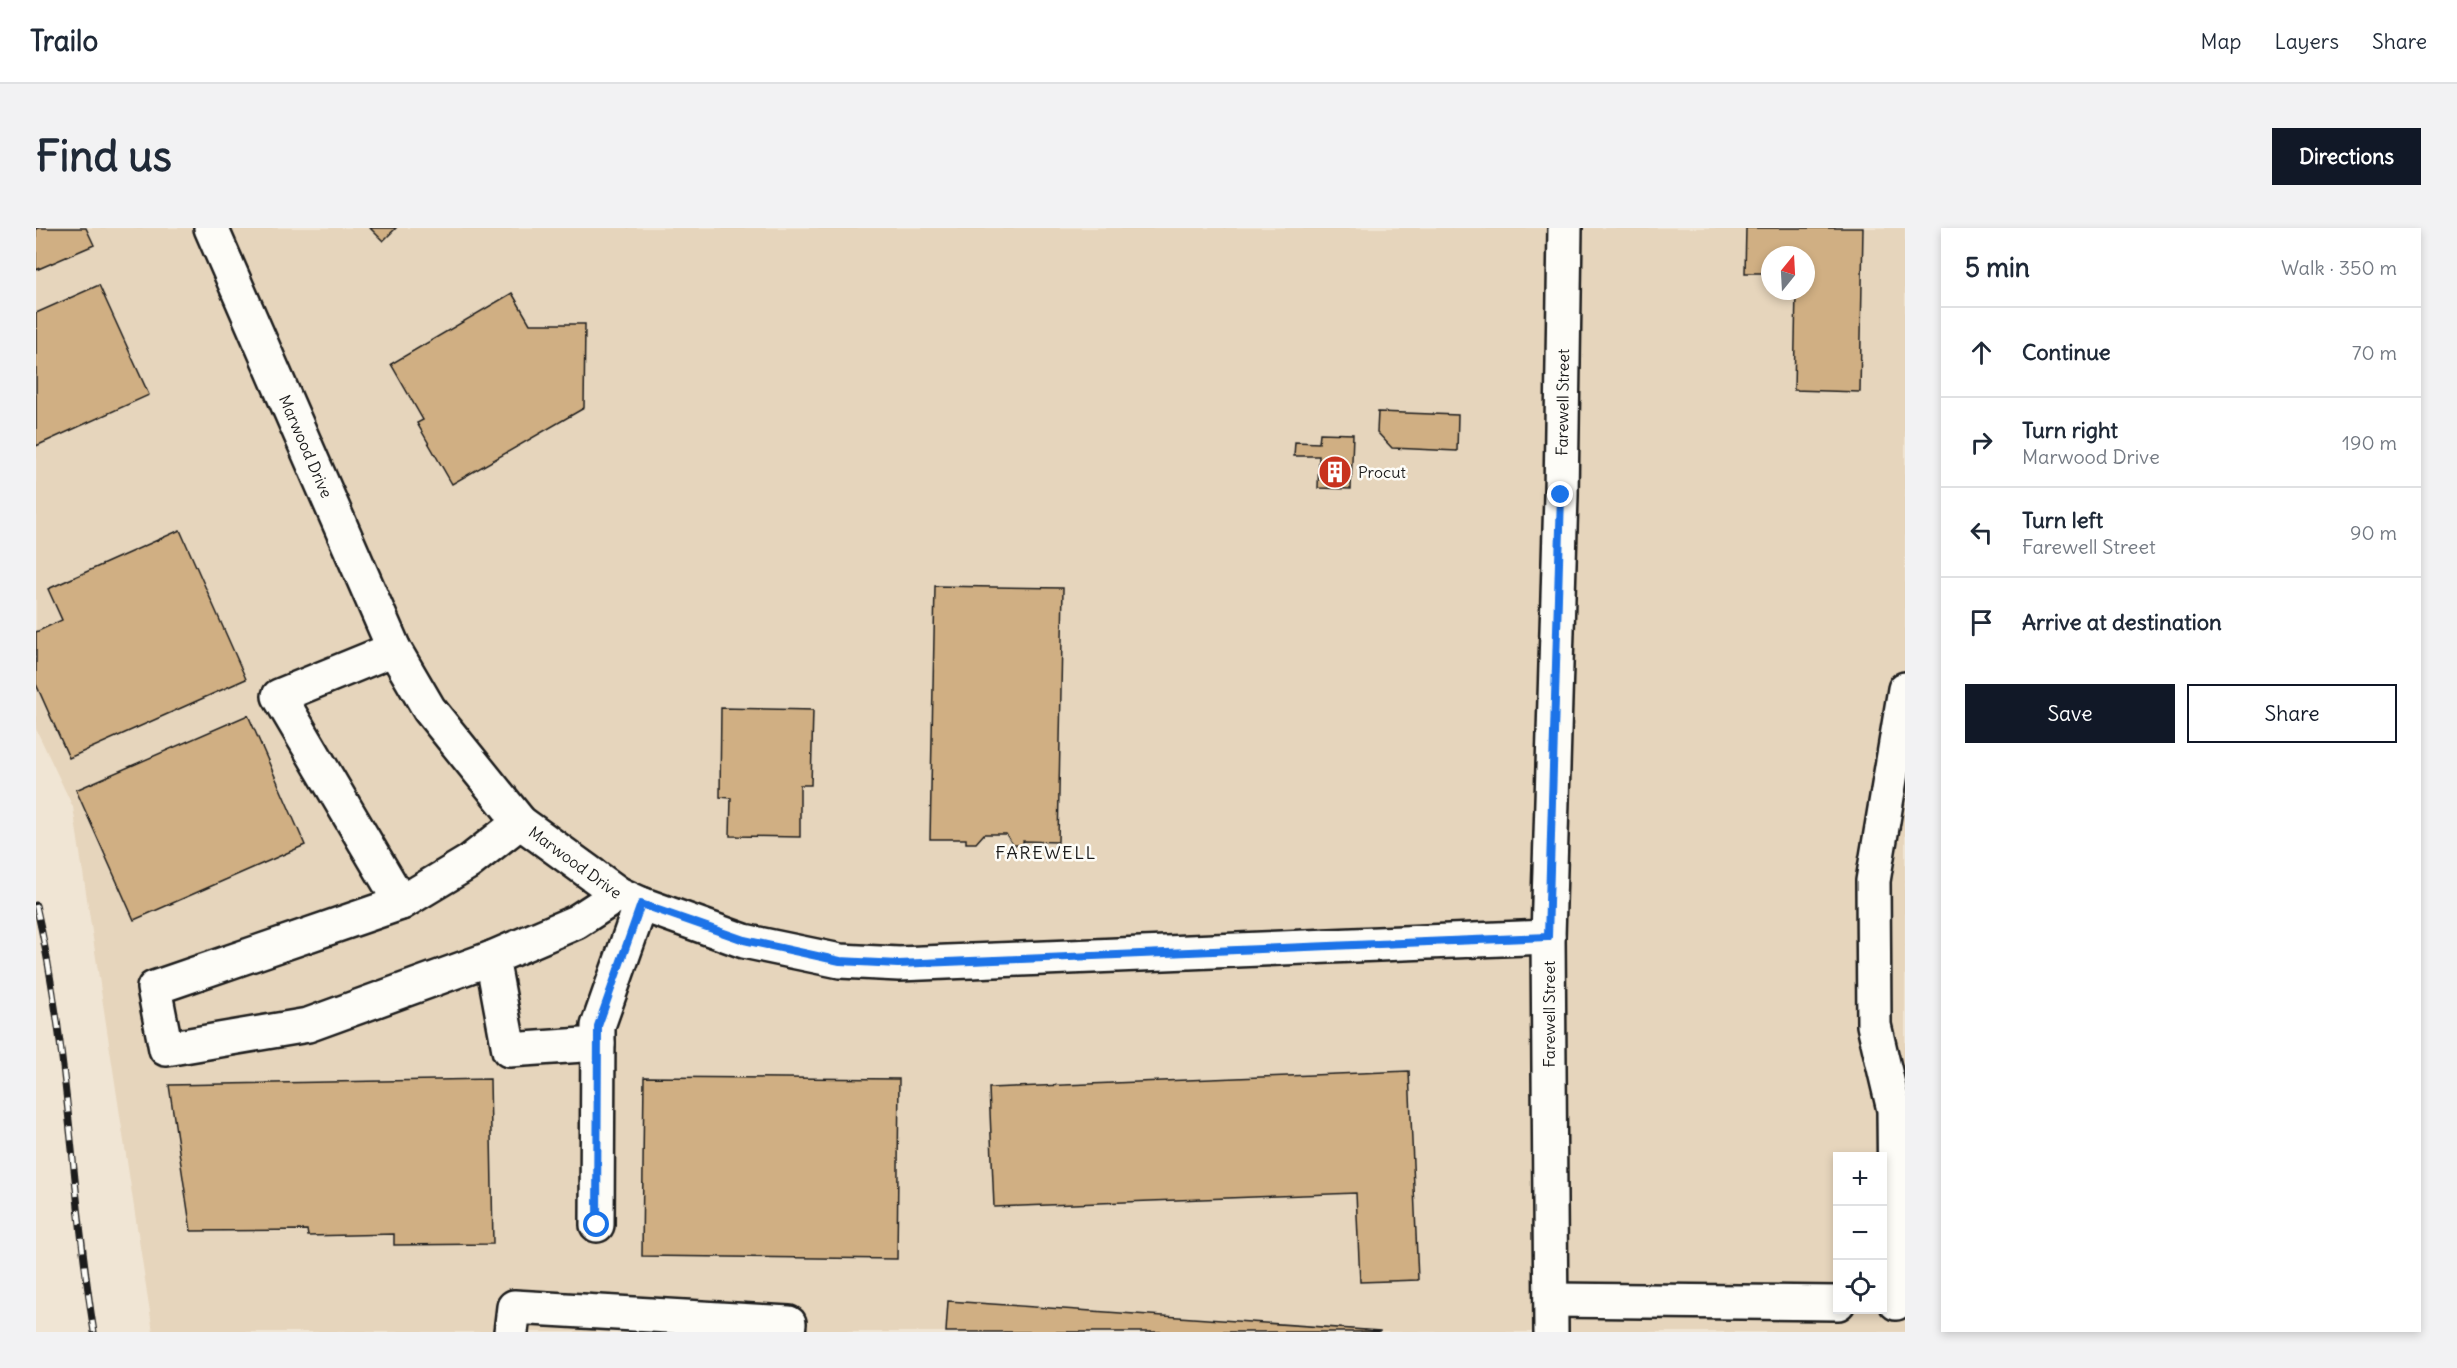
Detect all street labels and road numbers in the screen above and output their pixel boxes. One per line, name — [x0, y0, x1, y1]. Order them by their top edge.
street label: Farewell Street — [1552, 348, 1573, 456]
street label: Marwood Drive — [275, 392, 337, 501]
street label: Marwood Drive — [525, 822, 626, 903]
street label: Farewell Street — [1539, 960, 1559, 1068]

